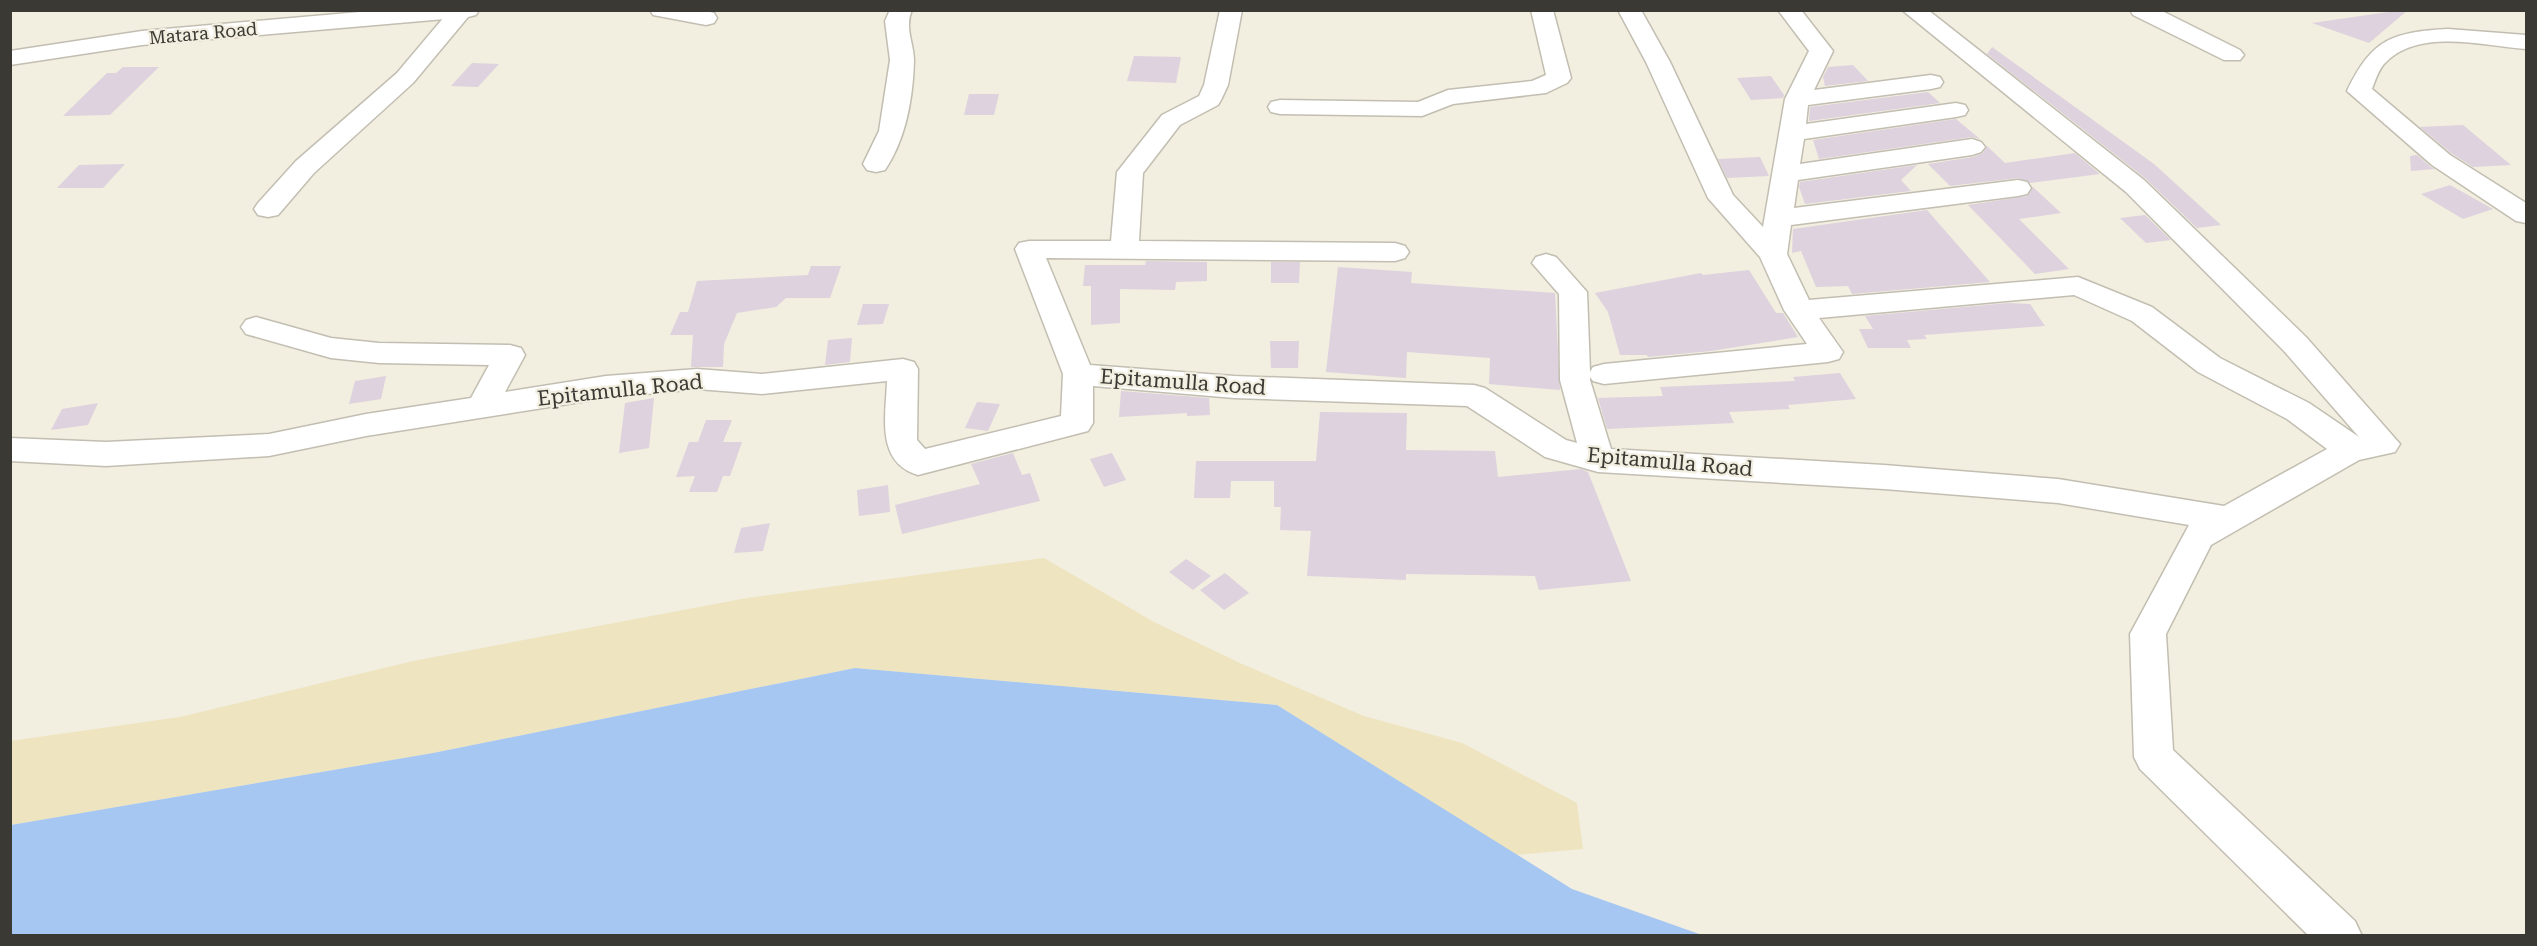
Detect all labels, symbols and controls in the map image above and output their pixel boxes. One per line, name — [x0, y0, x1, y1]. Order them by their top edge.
street label: Matara Road — [148, 18, 259, 48]
street label: Epitamulla Road — [1099, 364, 1267, 400]
street label: Epitamulla Road — [536, 369, 704, 411]
street label: Epitamulla Road — [1586, 443, 1754, 481]

